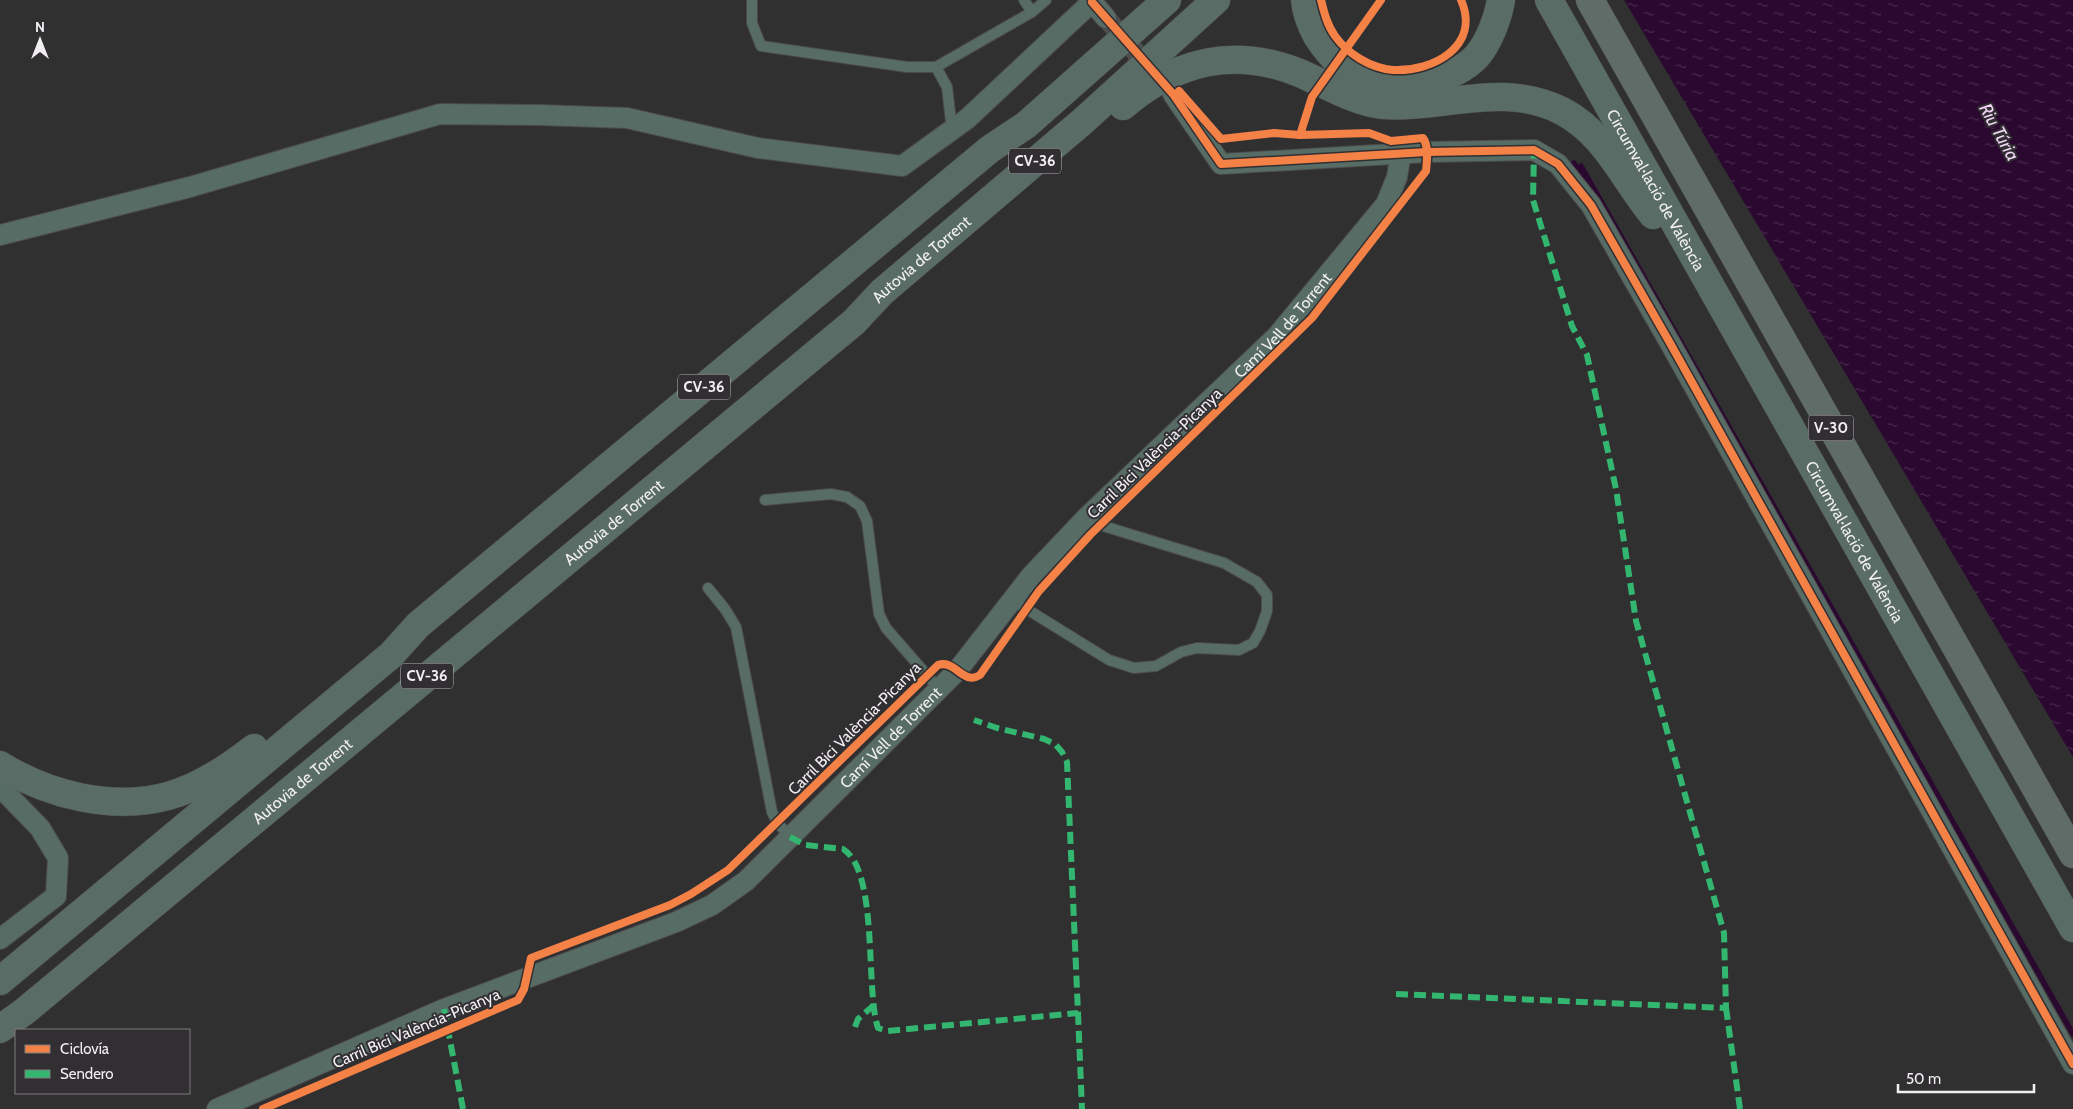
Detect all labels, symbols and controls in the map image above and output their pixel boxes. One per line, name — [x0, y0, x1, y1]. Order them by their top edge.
north arrow — [15, 15, 65, 65]
text: N — [35, 18, 45, 36]
water label: Riu Túria — [1974, 99, 2024, 165]
street label: Circumval·lació de València — [1603, 106, 1709, 274]
road number: CV-36 — [1009, 148, 1061, 174]
street label: Autovia de Torrent — [868, 211, 975, 307]
street label: Camí Vell de Torrent — [1230, 268, 1336, 382]
road number: CV-36 — [678, 374, 730, 400]
street label: Carril Bici València-Picanya — [1083, 384, 1226, 523]
road number: V-30 — [1808, 416, 1854, 440]
street label: Circumval·lació de València — [1801, 458, 1908, 626]
street label: Autovia de Torrent — [560, 475, 668, 569]
street label: Carril Bici València-Picanya — [784, 658, 925, 799]
road number: CV-36 — [401, 664, 453, 688]
street label: Camí Vell de Torrent — [836, 683, 946, 792]
street label: Autovia de Torrent — [249, 734, 356, 828]
street label: Carril Bici València-Picanya — [330, 984, 503, 1072]
legend — [15, 1029, 190, 1094]
text: Ciclovía — [60, 1040, 110, 1058]
scale bar — [1898, 1062, 2034, 1094]
text: Sendero — [60, 1065, 114, 1083]
text: 50 m — [1906, 1070, 1941, 1088]

